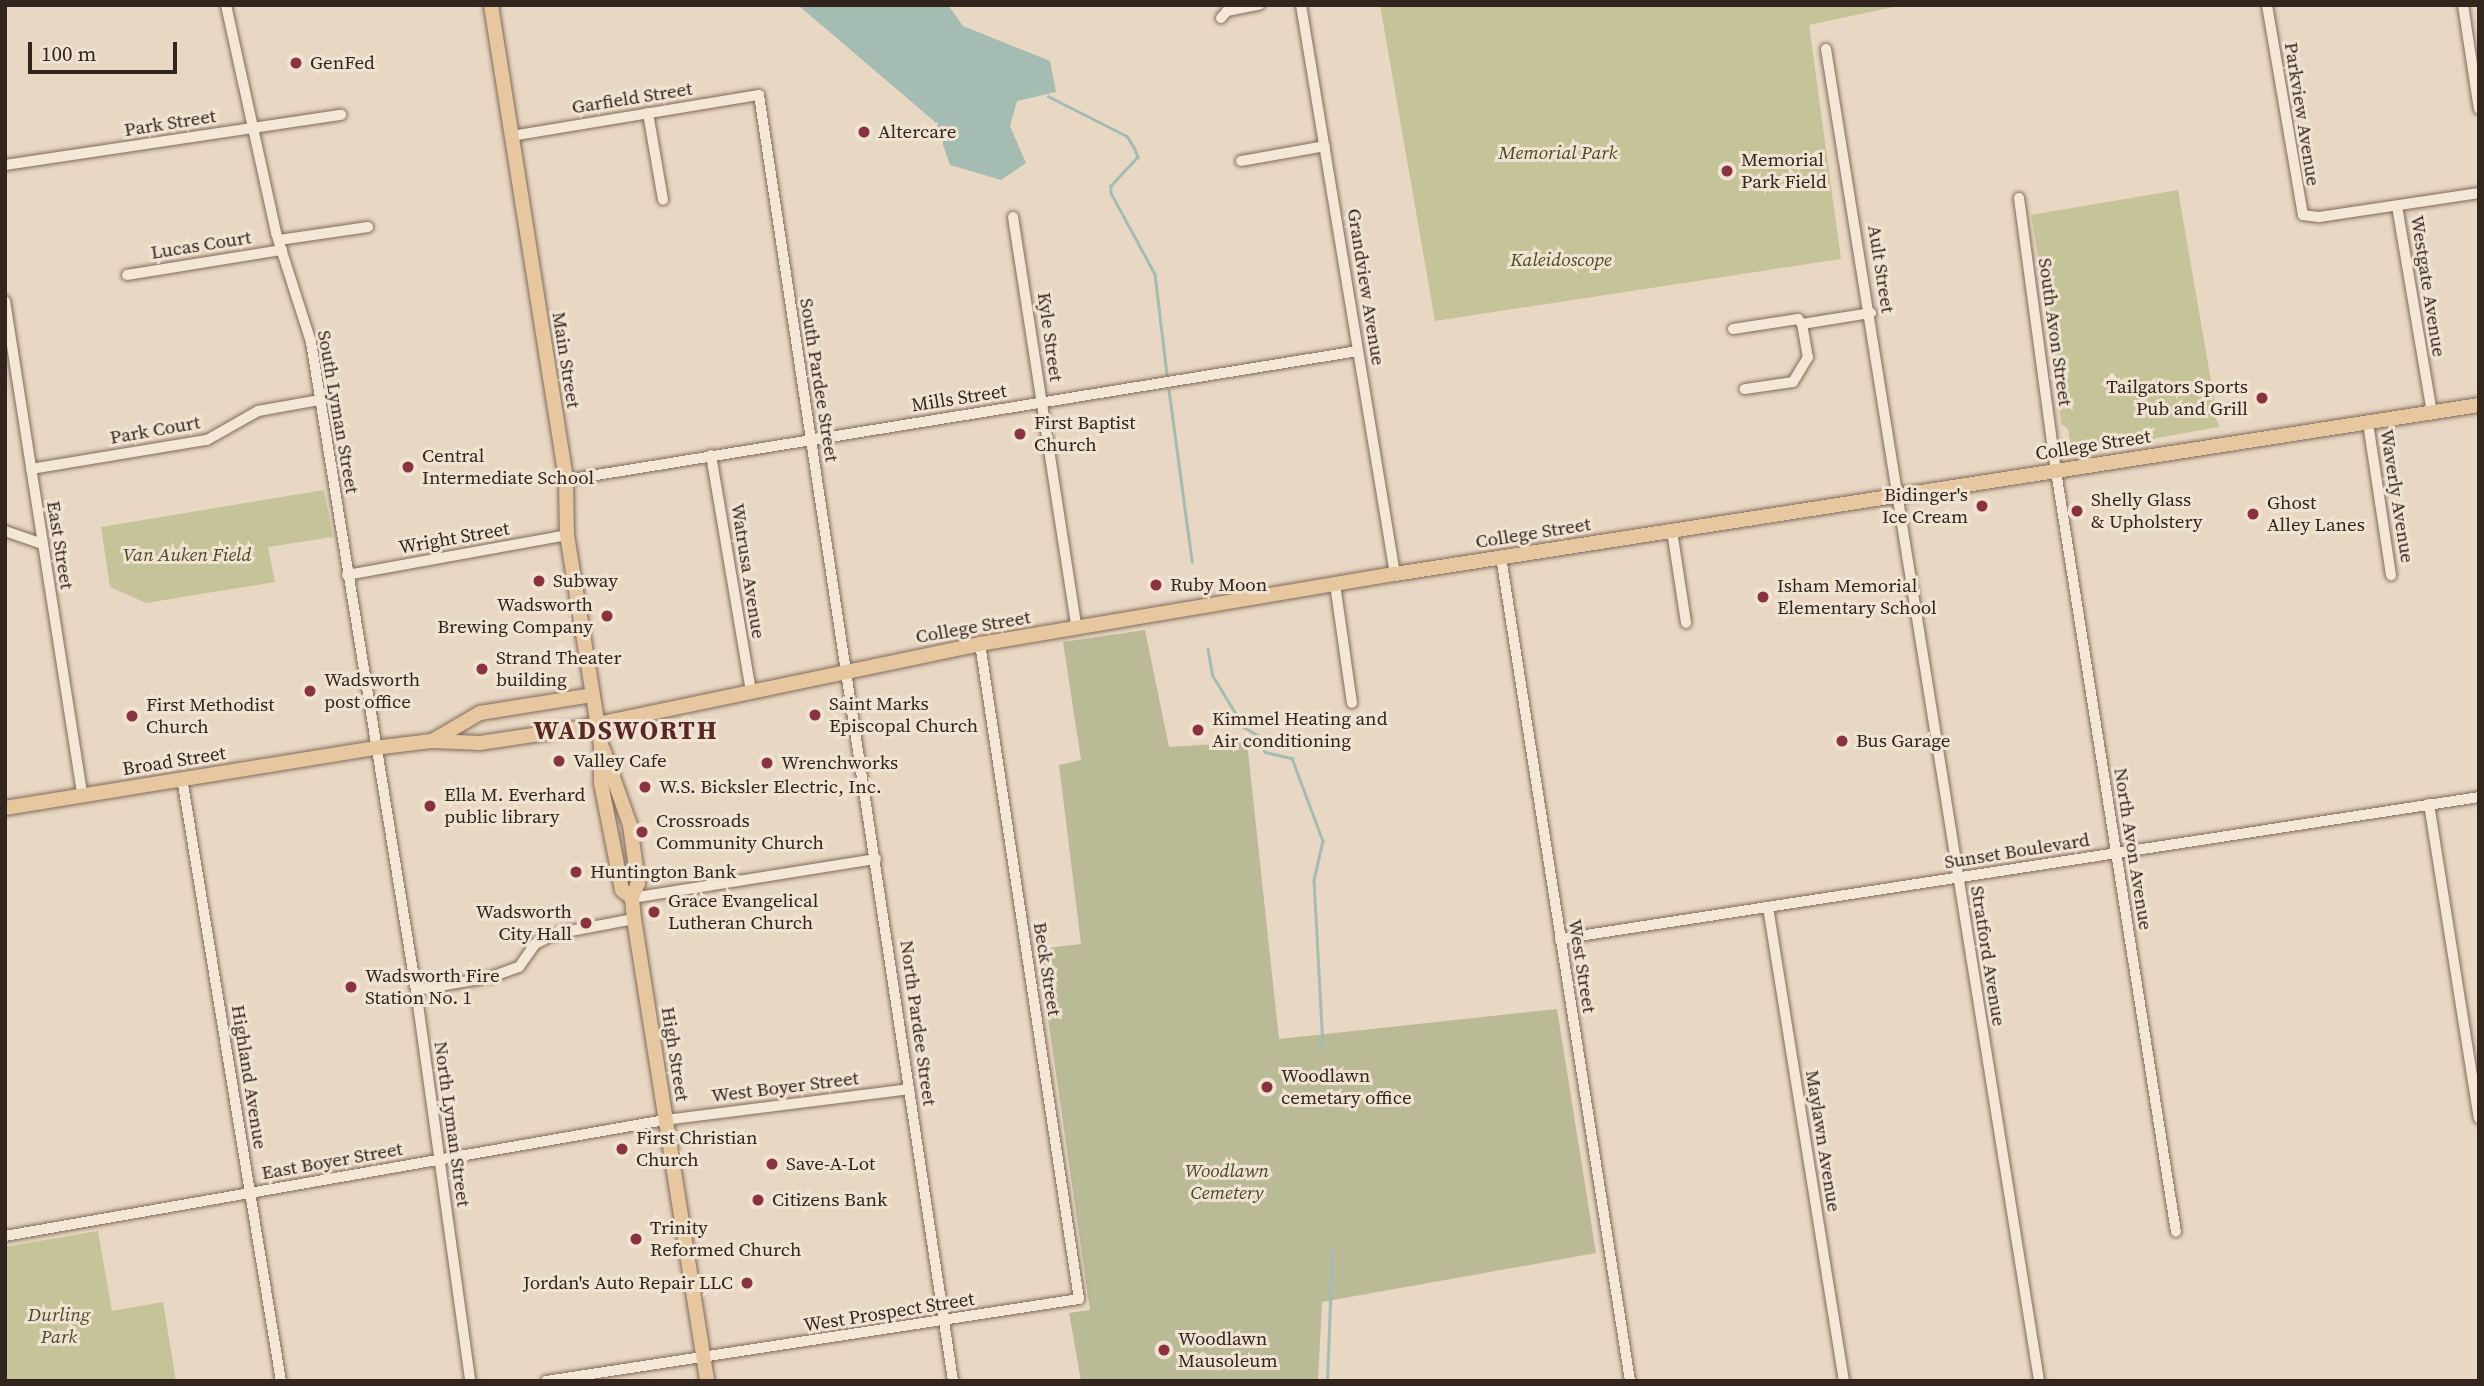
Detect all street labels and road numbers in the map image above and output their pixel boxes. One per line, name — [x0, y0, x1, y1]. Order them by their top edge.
street label: Parkview Avenue — [2279, 41, 2325, 187]
street label: Garfield Street — [570, 77, 694, 119]
street label: Park Street — [123, 105, 217, 141]
street label: Grandview Avenue — [1342, 207, 1390, 367]
street label: Westgate Avenue — [2406, 214, 2450, 358]
street label: Ault Street — [1863, 223, 1899, 315]
street label: Lucas Court — [149, 226, 253, 264]
street label: South Avon Street — [2033, 257, 2077, 407]
street label: Kyle Street — [1032, 291, 1068, 383]
street label: South Pardee Street — [795, 297, 843, 463]
street label: Main Street — [547, 310, 585, 410]
street label: South Lyman Street — [312, 329, 364, 495]
street label: Mills Street — [910, 379, 1008, 417]
street label: Park Court — [108, 411, 202, 449]
street label: College Street — [2034, 425, 2152, 465]
street label: Waverly Avenue — [2375, 428, 2419, 564]
street label: East Street — [42, 499, 78, 591]
street label: Watrusa Avenue — [726, 502, 770, 640]
street label: College Street — [1474, 513, 1592, 553]
street label: Wright Street — [397, 517, 511, 559]
street label: College Street — [914, 606, 1032, 648]
street label: Broad Street — [121, 742, 227, 780]
street label: North Avon Avenue — [2109, 766, 2157, 932]
street label: Sunset Boulevard — [1943, 828, 2091, 874]
street label: Stratford Avenue — [1966, 884, 2010, 1028]
street label: West Street — [1563, 918, 1601, 1014]
street label: Beck Street — [1028, 920, 1066, 1018]
street label: North Pardee Street — [895, 939, 941, 1107]
street label: Highland Avenue — [226, 1003, 272, 1151]
street label: High Street — [656, 1005, 694, 1103]
street label: North Lyman Street — [429, 1040, 475, 1208]
street label: West Boyer Street — [710, 1067, 860, 1107]
street label: Maylawn Avenue — [1801, 1069, 1845, 1213]
street label: East Boyer Street — [260, 1137, 404, 1185]
street label: West Prospect Street — [802, 1287, 976, 1337]

